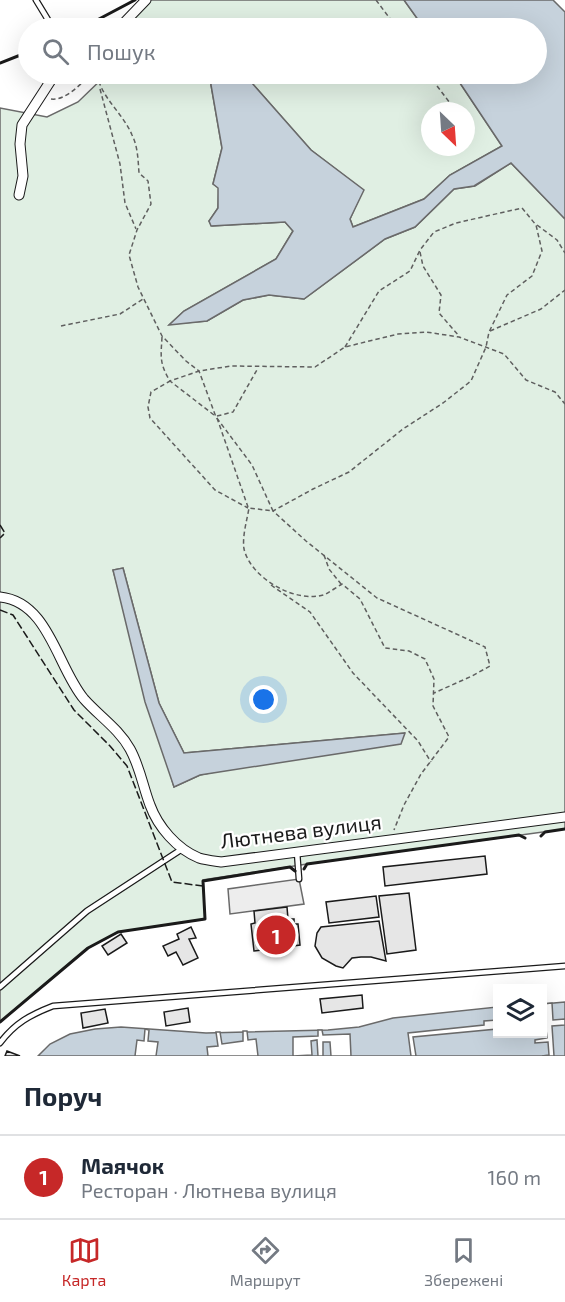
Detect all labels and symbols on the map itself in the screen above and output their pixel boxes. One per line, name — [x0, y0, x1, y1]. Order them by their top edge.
north arrow — [421, 102, 475, 156]
your location — [249, 685, 278, 714]
street label: Лютнева вулиця — [219, 808, 383, 854]
pin: 1 — [256, 912, 296, 958]

